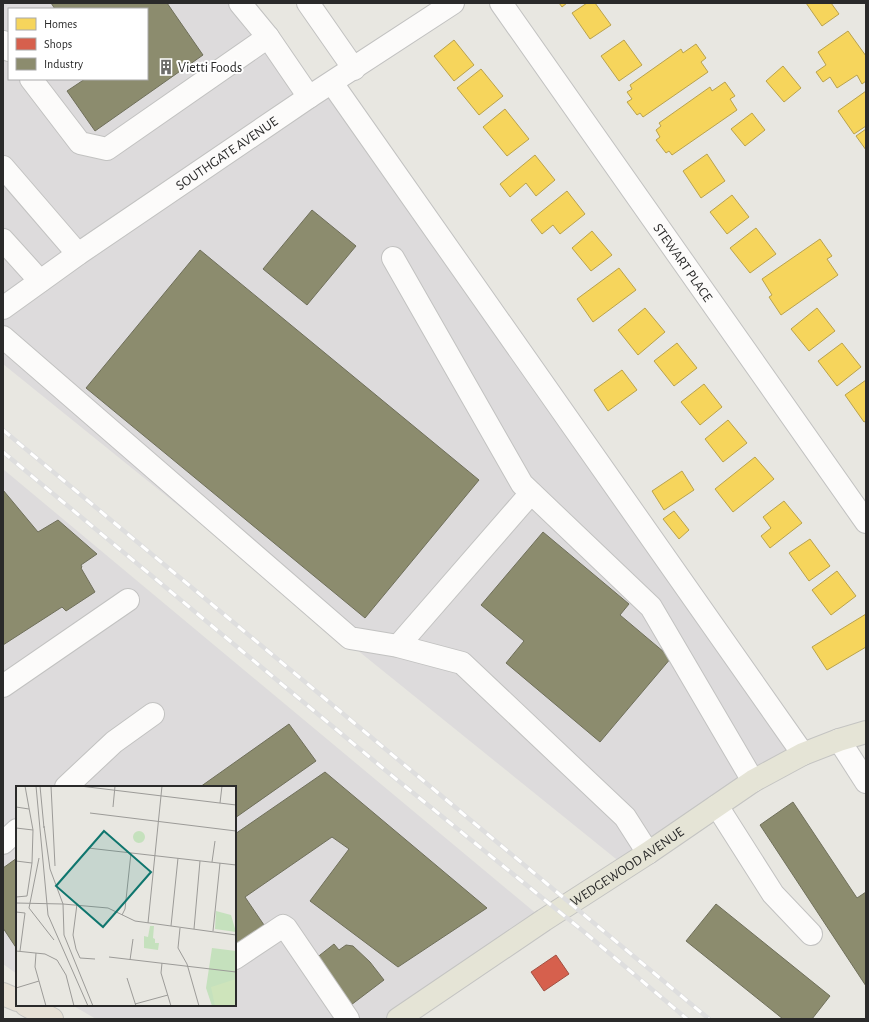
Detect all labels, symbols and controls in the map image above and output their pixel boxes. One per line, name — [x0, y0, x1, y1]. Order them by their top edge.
legend — [8, 8, 148, 80]
text: Homes — [44, 18, 77, 30]
text: Shops — [44, 38, 72, 50]
text: Industry — [44, 58, 83, 71]
building icon: Vietti Foods — [157, 58, 175, 76]
place label: Vietti Foods — [178, 61, 242, 75]
street label: SOUTHGATE AVENUE — [174, 114, 281, 193]
street label: STEWART PLACE — [650, 221, 715, 305]
inset map — [16, 786, 236, 1006]
street label: WEDGEWOOD AVENUE — [568, 825, 687, 909]

